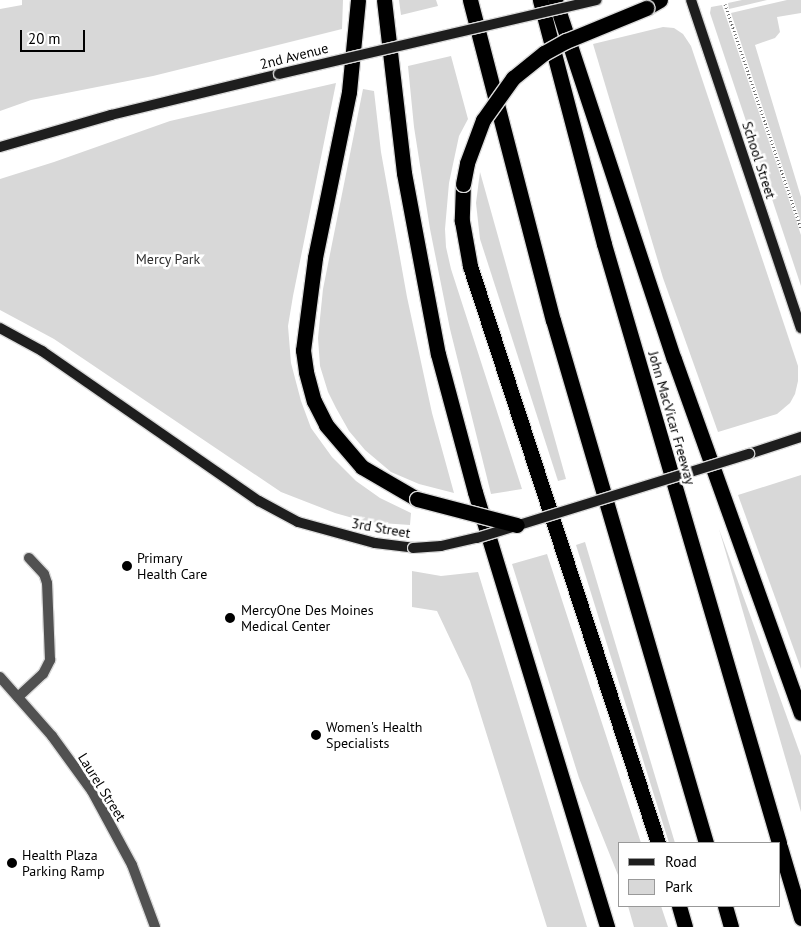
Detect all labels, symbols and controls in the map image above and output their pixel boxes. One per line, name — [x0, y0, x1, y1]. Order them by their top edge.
scale bar — [22, 20, 88, 52]
text: 20 m — [28, 29, 61, 48]
street label: 2nd Avenue — [258, 39, 330, 73]
street label: School Street — [739, 119, 779, 201]
park label: Mercy Park — [135, 251, 201, 267]
street label: John MacVicar Freeway — [645, 349, 699, 487]
street label: 3rd Street — [350, 515, 412, 541]
place label: Primary Health Care — [137, 550, 207, 582]
marker: Primary Health Care — [121, 560, 133, 572]
place label: MercyOne Des Moines Medical Center — [241, 602, 374, 634]
marker: MercyOne Des Moines Medical Center — [223, 611, 237, 625]
place label: Women's Health Specialists — [326, 719, 422, 752]
marker: Women's Health Specialists — [310, 729, 322, 741]
street label: Laurel Street — [75, 750, 129, 824]
legend — [618, 842, 781, 907]
place label: Health Plaza Parking Ramp — [22, 847, 104, 880]
text: Road — [665, 852, 697, 871]
marker: Health Plaza Parking Ramp — [6, 857, 18, 869]
text: Park — [665, 877, 693, 896]

